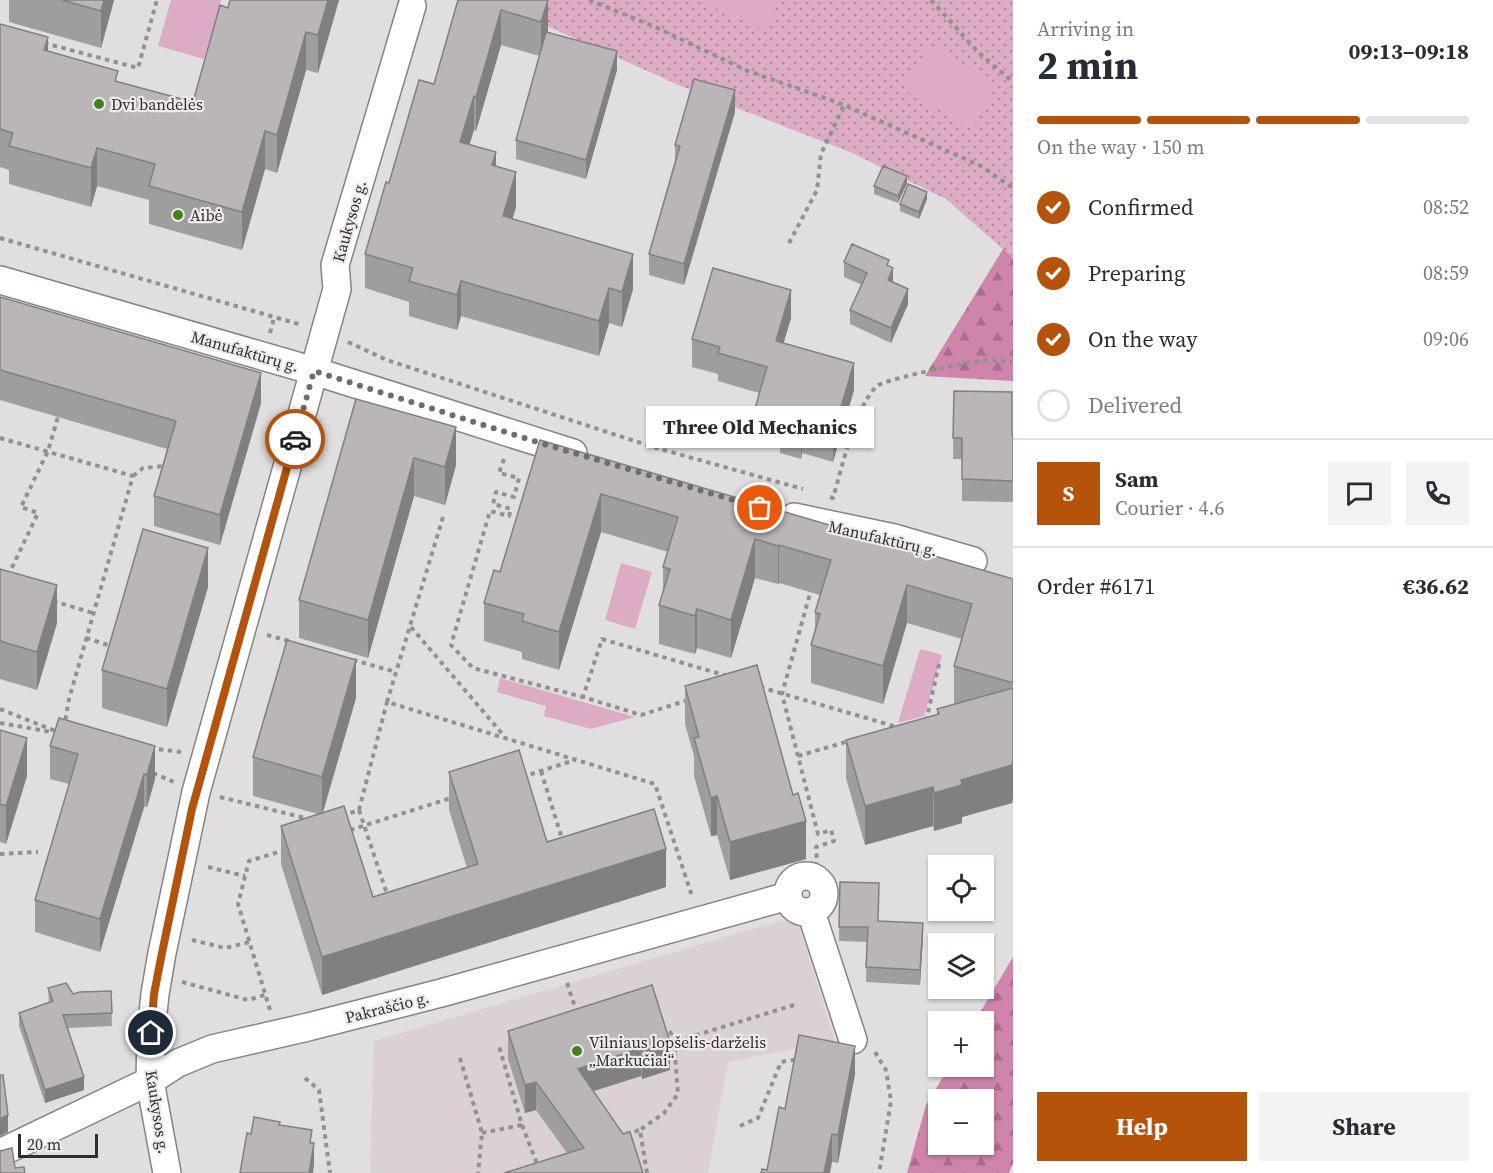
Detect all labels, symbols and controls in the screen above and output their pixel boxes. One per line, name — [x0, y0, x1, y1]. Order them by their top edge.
text: Arriving in — [1037, 15, 1134, 43]
text: 09:13–09:18 — [1349, 36, 1469, 66]
text: 2 min — [1037, 39, 1138, 92]
place label: Dvi bandelės — [111, 93, 203, 115]
marker: Dvi bandelės — [92, 97, 106, 111]
text: On the way · 150 m — [1037, 133, 1204, 161]
street label: Kaukysos g. — [327, 177, 371, 265]
icon: check — [1037, 191, 1070, 224]
text: Confirmed — [1088, 192, 1193, 222]
text: 08:52 — [1423, 193, 1469, 221]
place label: Aibė — [190, 204, 223, 226]
marker: Aibė — [171, 208, 185, 222]
icon: check — [1037, 257, 1070, 290]
text: Preparing — [1088, 258, 1185, 288]
text: 08:59 — [1423, 259, 1469, 287]
icon: check — [1037, 323, 1070, 356]
text: On the way — [1088, 324, 1197, 354]
street label: Manufaktūrų g. — [189, 325, 301, 377]
text: 09:06 — [1423, 325, 1469, 353]
text: Delivered — [1088, 390, 1182, 420]
callout: Three Old Mechanics — [646, 406, 874, 448]
courier — [265, 409, 325, 469]
text: Three Old Mechanics — [663, 413, 857, 441]
icon: car — [279, 423, 312, 456]
button: chat — [1328, 462, 1391, 525]
button: phone — [1406, 462, 1469, 525]
text: Sam — [1115, 464, 1159, 494]
text: S — [1063, 478, 1074, 508]
pin — [734, 482, 785, 533]
icon: bag — [743, 491, 776, 524]
text: Courier · 4.6 — [1115, 494, 1224, 522]
street label: Manufaktūrų g. — [826, 515, 940, 561]
text: Order #6171 — [1037, 571, 1155, 601]
text: €36.62 — [1403, 571, 1469, 601]
map controls — [928, 855, 994, 1155]
button: locate — [928, 855, 994, 921]
button: layers — [928, 933, 994, 999]
street label: Pakraščio g. — [343, 986, 431, 1028]
pin — [125, 1007, 176, 1058]
button: + — [928, 1011, 994, 1077]
icon: home — [134, 1016, 167, 1049]
place label: Vilniaus lopšelis-darželis „Markučiai“ — [589, 1031, 766, 1071]
marker: Vilniaus lopšelis-darželis „Markučiai“ — [570, 1044, 584, 1058]
street label: Kaukysos g. — [141, 1069, 175, 1155]
button: − — [928, 1089, 994, 1155]
button: Help — [1037, 1092, 1247, 1161]
button: Share — [1259, 1092, 1469, 1161]
scale bar — [18, 1131, 98, 1158]
text: 20 m — [27, 1133, 61, 1155]

